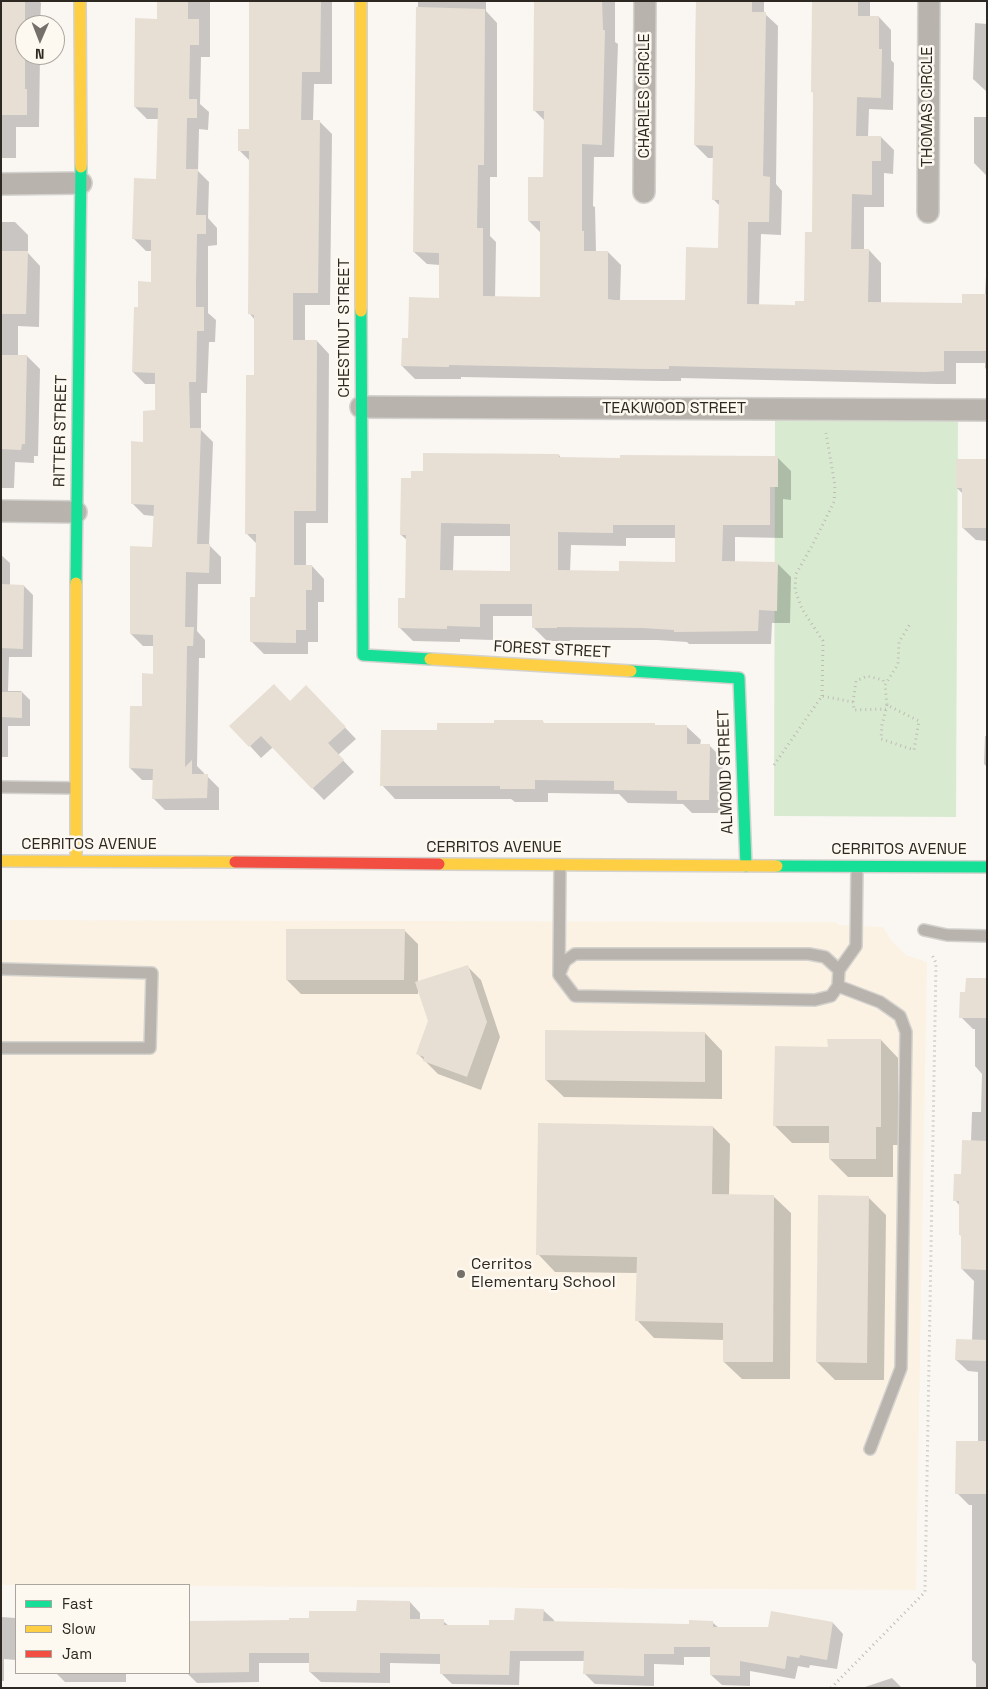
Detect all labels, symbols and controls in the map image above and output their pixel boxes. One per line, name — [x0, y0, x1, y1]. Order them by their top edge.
north arrow — [15, 15, 65, 65]
street label: CHARLES CIRCLE — [635, 34, 655, 158]
text: N — [35, 45, 45, 63]
street label: THOMAS CIRCLE — [918, 47, 938, 167]
street label: CHESTNUT STREET — [335, 258, 355, 398]
street label: RITTER STREET — [50, 375, 72, 487]
street label: TEAKWOOD STREET — [602, 399, 746, 419]
street label: FOREST STREET — [493, 637, 611, 663]
street label: ALMOND STREET — [714, 709, 738, 835]
street label: CERRITOS AVENUE — [21, 835, 157, 855]
street label: CERRITOS AVENUE — [426, 838, 562, 858]
street label: CERRITOS AVENUE — [831, 840, 967, 860]
place label: Cerritos Elementary School — [471, 1255, 616, 1293]
marker: Cerritos Elementary School — [455, 1268, 467, 1280]
legend — [15, 1584, 190, 1674]
text: Fast — [62, 1594, 93, 1613]
text: Slow — [62, 1619, 96, 1638]
text: Jam — [62, 1644, 92, 1663]

